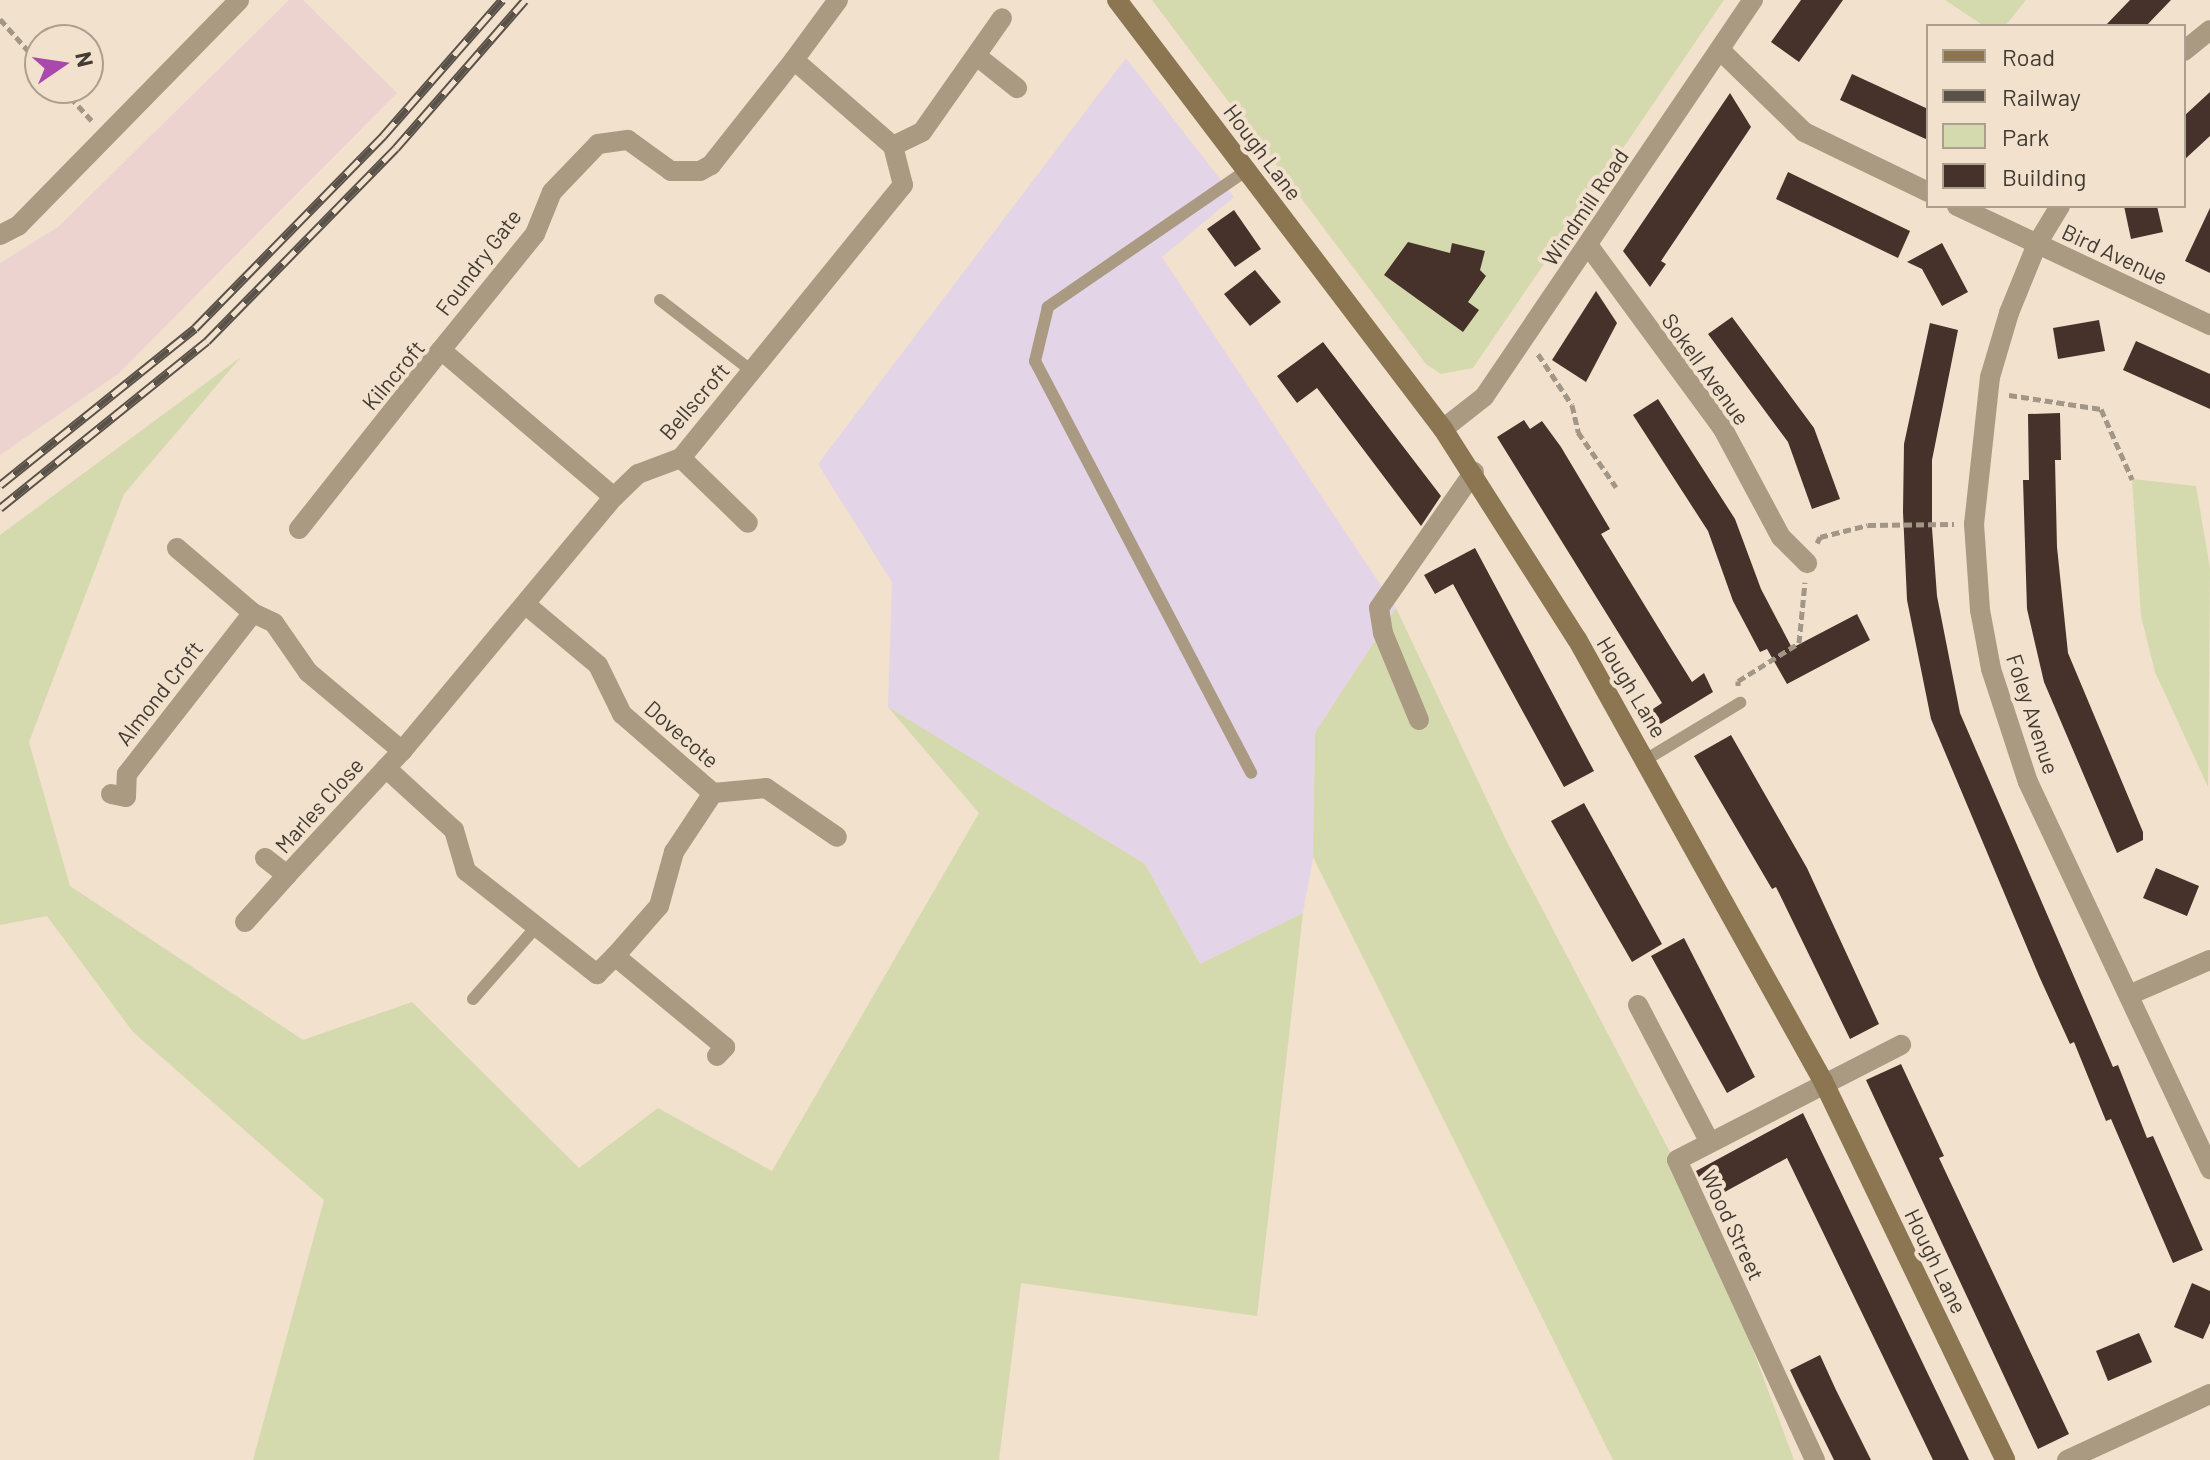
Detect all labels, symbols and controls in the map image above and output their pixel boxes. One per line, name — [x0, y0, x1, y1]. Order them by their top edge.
north arrow — [24, 24, 104, 104]
legend — [1926, 24, 2186, 208]
text: Road — [2002, 42, 2055, 71]
text: N — [71, 49, 100, 69]
text: Railway — [2002, 82, 2081, 111]
street label: Hough Lane — [1218, 99, 1308, 205]
text: Park — [2002, 122, 2049, 151]
street label: Windmill Road — [1536, 143, 1634, 271]
text: Building — [2002, 162, 2086, 191]
street label: Foundry Gate — [429, 204, 527, 320]
street label: Bird Avenue — [2058, 218, 2172, 290]
street label: Sokell Avenue — [1657, 308, 1755, 430]
street label: Kilncroft — [356, 335, 430, 415]
street label: Bellscroft — [653, 357, 735, 445]
street label: Hough Lane — [1591, 632, 1673, 742]
street label: Almond Croft — [110, 635, 208, 751]
street label: Foley Avenue — [2001, 651, 2065, 777]
street label: Dovecote — [640, 695, 724, 773]
street label: Marles Close — [269, 752, 369, 858]
street label: Wood Street — [1696, 1166, 1770, 1284]
street label: Hough Lane — [1899, 1204, 1973, 1318]

